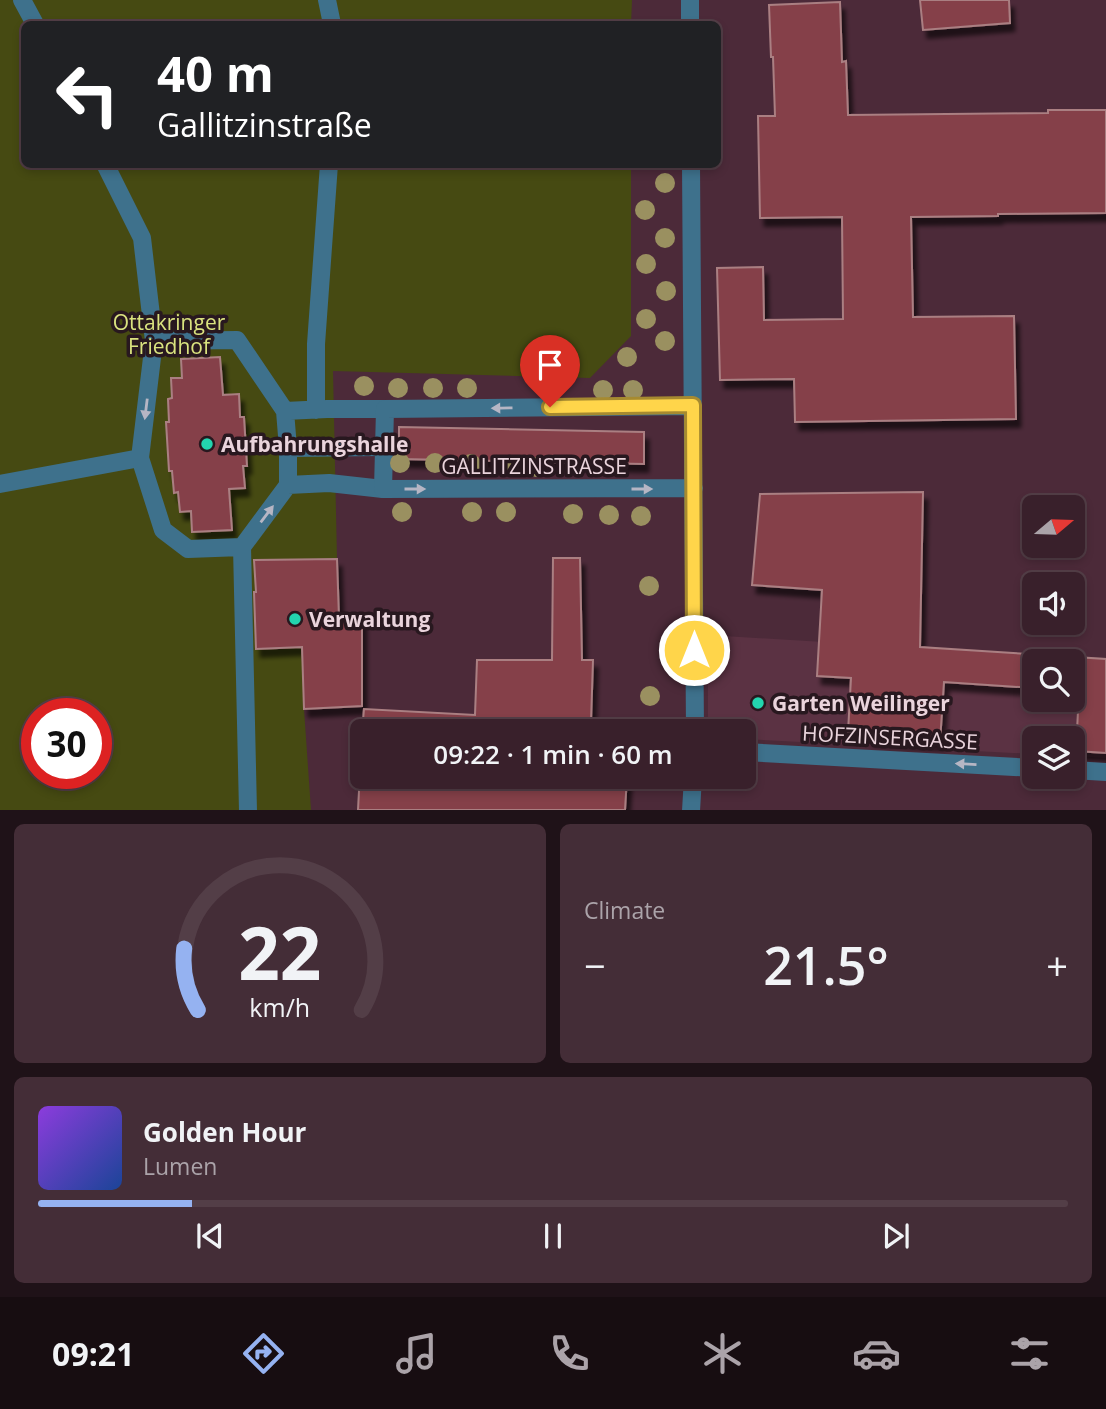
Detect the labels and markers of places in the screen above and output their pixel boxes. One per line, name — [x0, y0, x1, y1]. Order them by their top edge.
pin — [520, 335, 580, 407]
place label: Aufbahrungshalle — [221, 430, 408, 458]
marker: Aufbahrungshalle — [199, 436, 215, 452]
place label: Verwaltung — [309, 605, 430, 633]
marker: Verwaltung — [287, 611, 303, 627]
place label: Garten Weilinger — [772, 689, 950, 717]
marker: Garten Weilinger — [750, 695, 766, 711]

